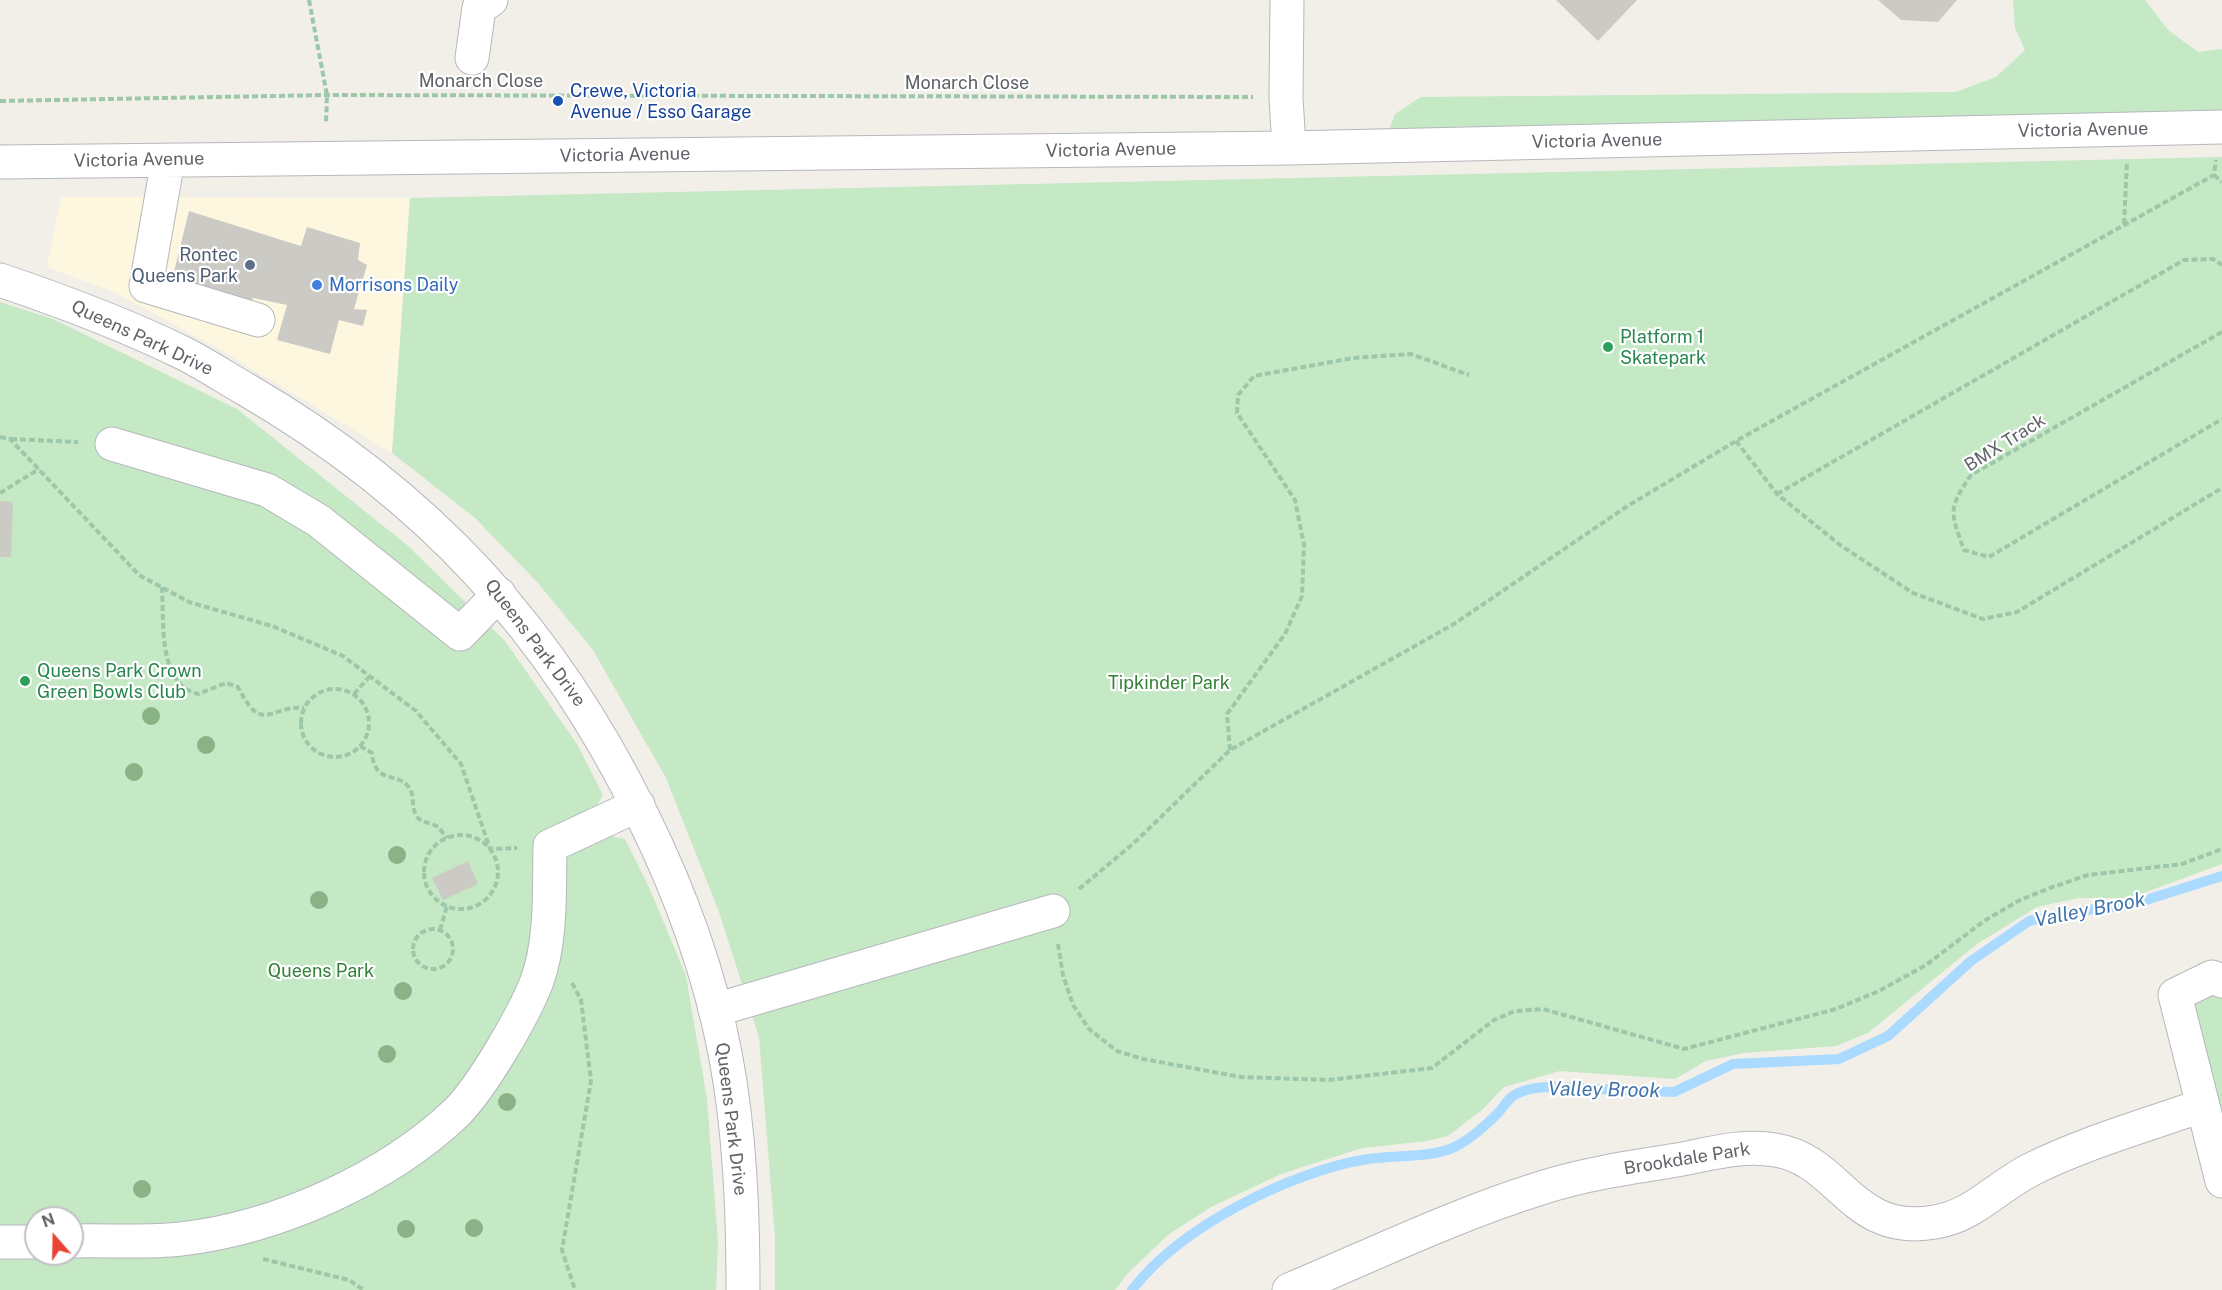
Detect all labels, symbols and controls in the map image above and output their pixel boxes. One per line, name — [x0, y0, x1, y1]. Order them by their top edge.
street label: Monarch Close — [419, 70, 543, 92]
street label: Monarch Close — [905, 72, 1029, 94]
place label: Crewe, Victoria Avenue / Esso Garage — [570, 80, 752, 122]
marker: Crewe, Victoria Avenue / Esso Garage — [551, 94, 565, 108]
street label: Victoria Avenue — [2018, 118, 2148, 142]
street label: Victoria Avenue — [1532, 129, 1662, 153]
street label: Victoria Avenue — [1046, 138, 1176, 162]
street label: Victoria Avenue — [560, 143, 690, 167]
street label: Victoria Avenue — [74, 148, 204, 172]
place label: Rontec Queens Park — [132, 244, 238, 286]
marker: Rontec Queens Park — [243, 258, 257, 272]
place label: Morrisons Daily — [329, 274, 458, 296]
marker: Morrisons Daily — [310, 278, 324, 292]
street label: Queens Park Drive — [68, 296, 216, 380]
place label: Platform 1 Skatepark — [1620, 326, 1706, 368]
marker: Platform 1 Skatepark — [1601, 340, 1615, 354]
street label: BMX Track — [1961, 410, 2049, 476]
street label: Queens Park Drive — [480, 575, 590, 711]
place label: Queens Park Crown Green Bowls Club — [37, 660, 202, 702]
park label: Tipkinder Park — [1108, 672, 1230, 694]
marker: Queens Park Crown Green Bowls Club — [18, 674, 32, 688]
water label: Valley Brook — [2033, 888, 2147, 932]
park label: Queens Park — [268, 960, 374, 982]
street label: Queens Park Drive — [711, 1041, 751, 1197]
water label: Valley Brook — [1548, 1077, 1660, 1103]
street label: Brookdale Park — [1622, 1138, 1752, 1180]
north arrow — [24, 1206, 84, 1266]
text: N — [39, 1209, 57, 1232]

